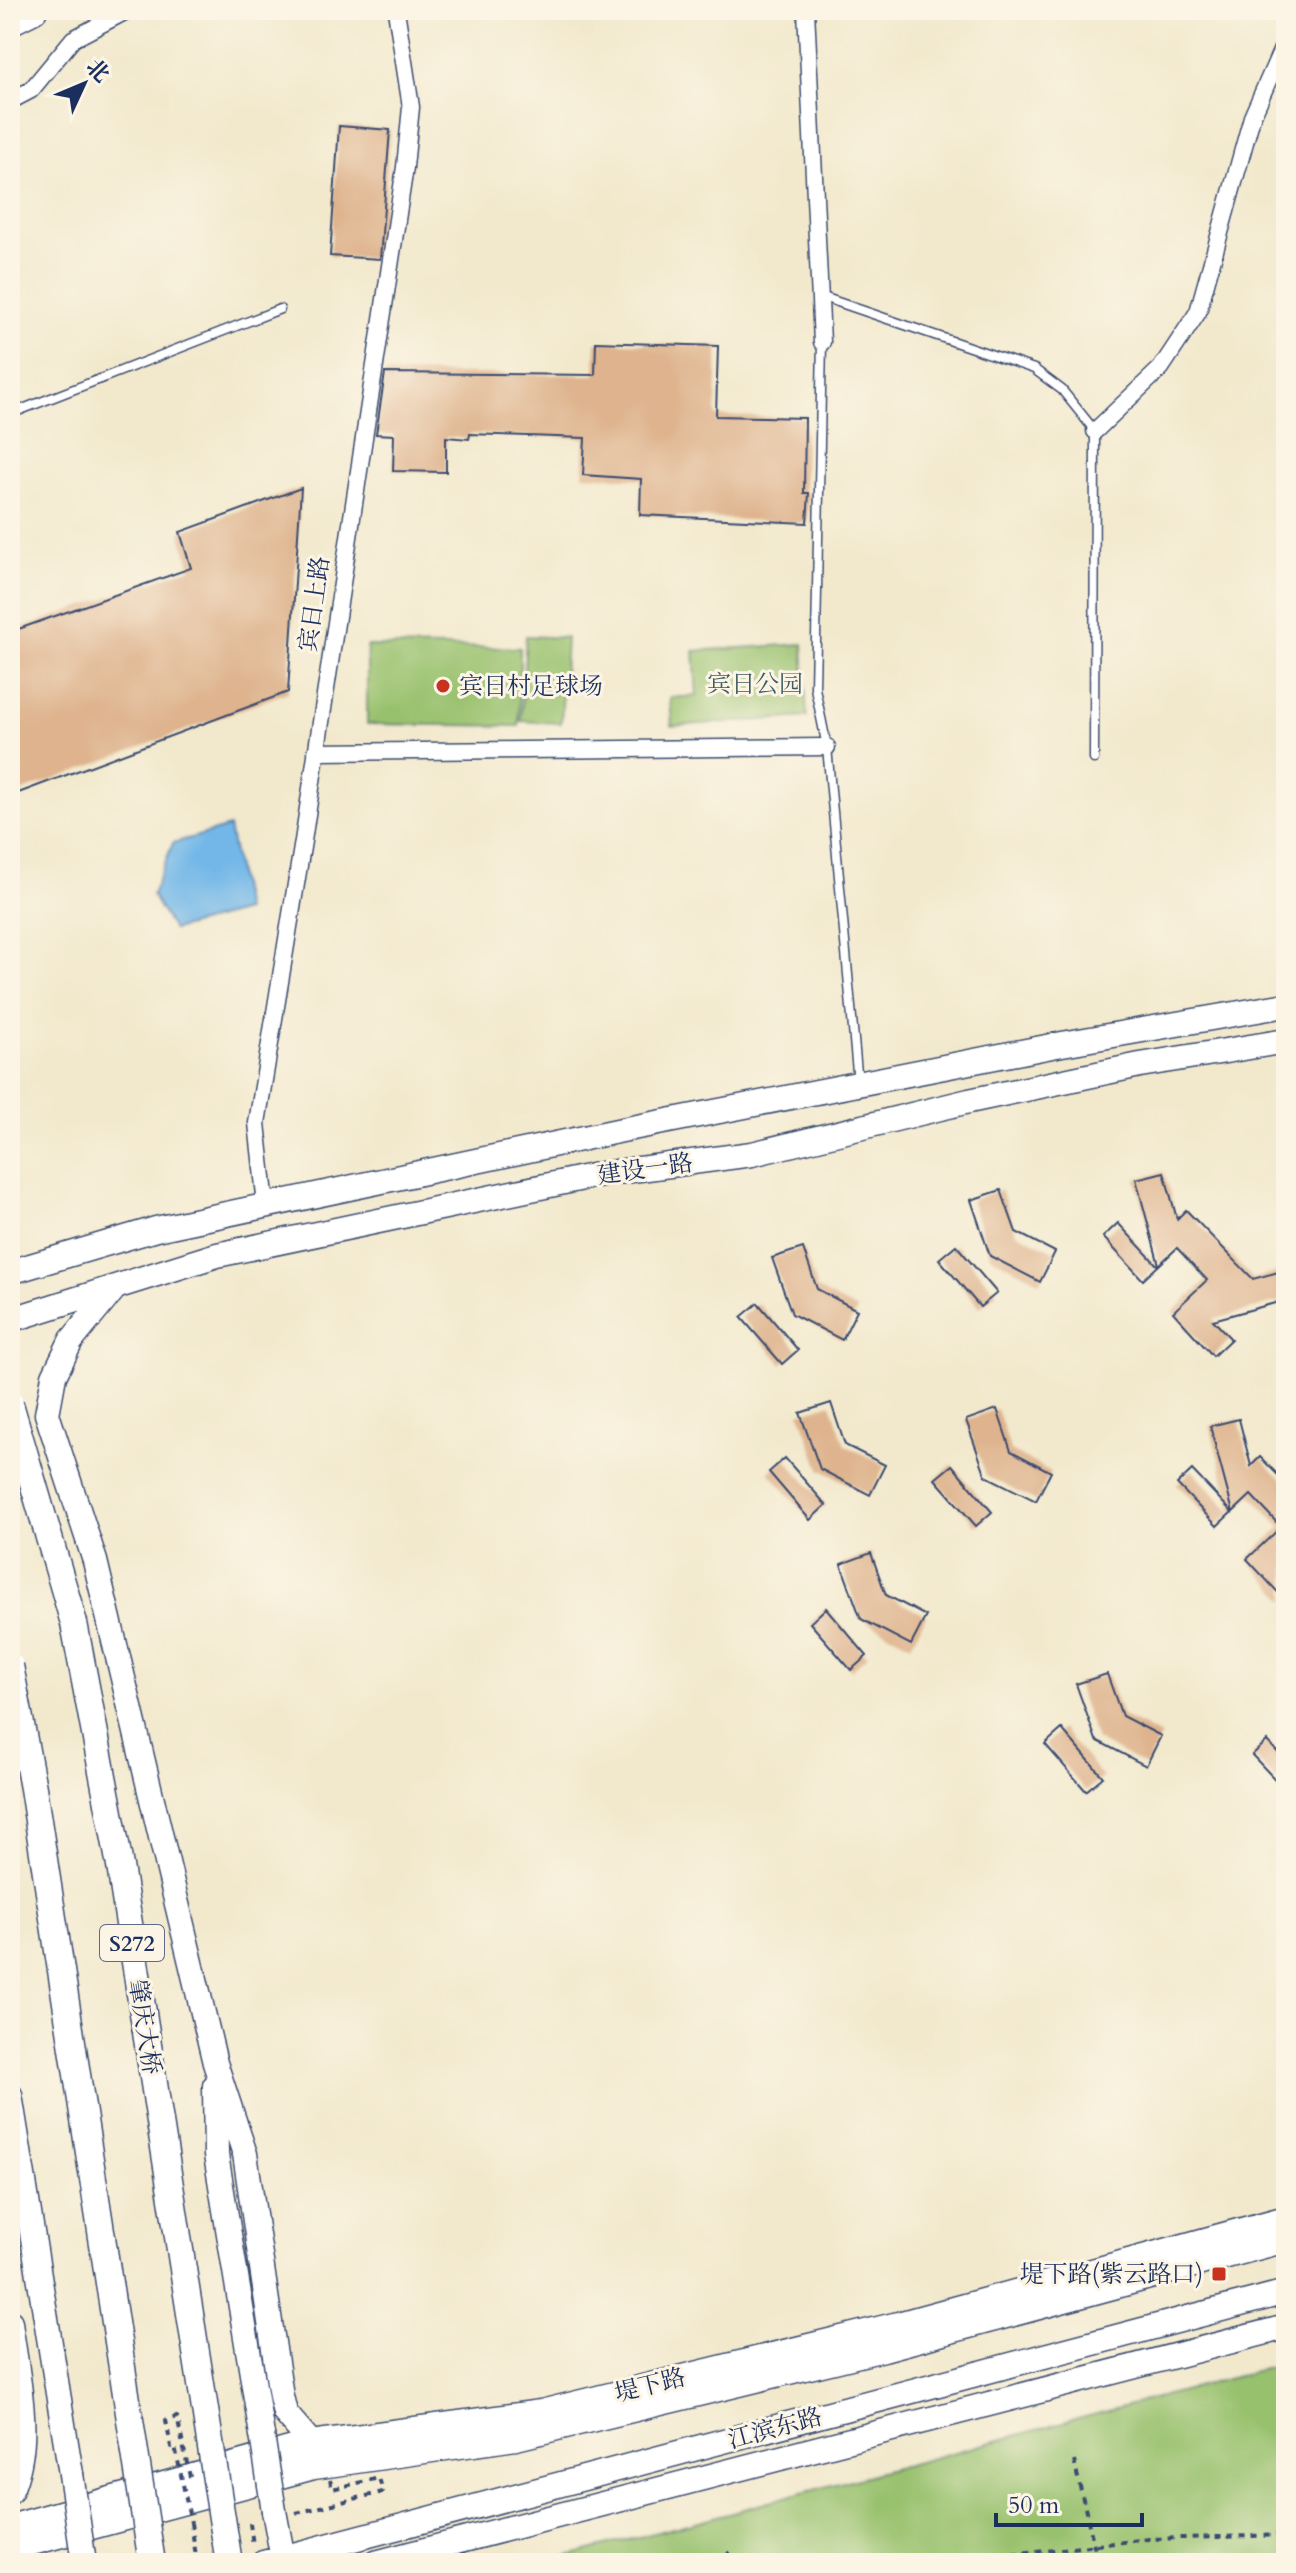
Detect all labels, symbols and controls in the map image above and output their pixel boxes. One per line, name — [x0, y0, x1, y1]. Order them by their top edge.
north arrow — [44, 44, 124, 124]
text: 北 — [79, 52, 116, 89]
street label: 宾日上路 — [291, 554, 338, 654]
park label: 宾日公园 — [707, 668, 803, 701]
place label: 宾日村足球场 — [459, 670, 603, 703]
marker: 宾日村足球场 — [434, 677, 452, 695]
street label: 建设一路 — [595, 1146, 695, 1193]
road number: S272 — [100, 1925, 164, 1961]
street label: 肇庆大桥 — [121, 1977, 168, 2077]
place label: 堤下路(紫云路口) — [1020, 2258, 1203, 2291]
marker: 堤下路(紫云路口) — [1210, 2265, 1228, 2283]
street label: 堤下路 — [611, 2361, 689, 2410]
street label: 江滨东路 — [724, 2400, 826, 2457]
scale bar — [996, 2477, 1142, 2527]
text: 50 m — [1008, 2489, 1060, 2522]

